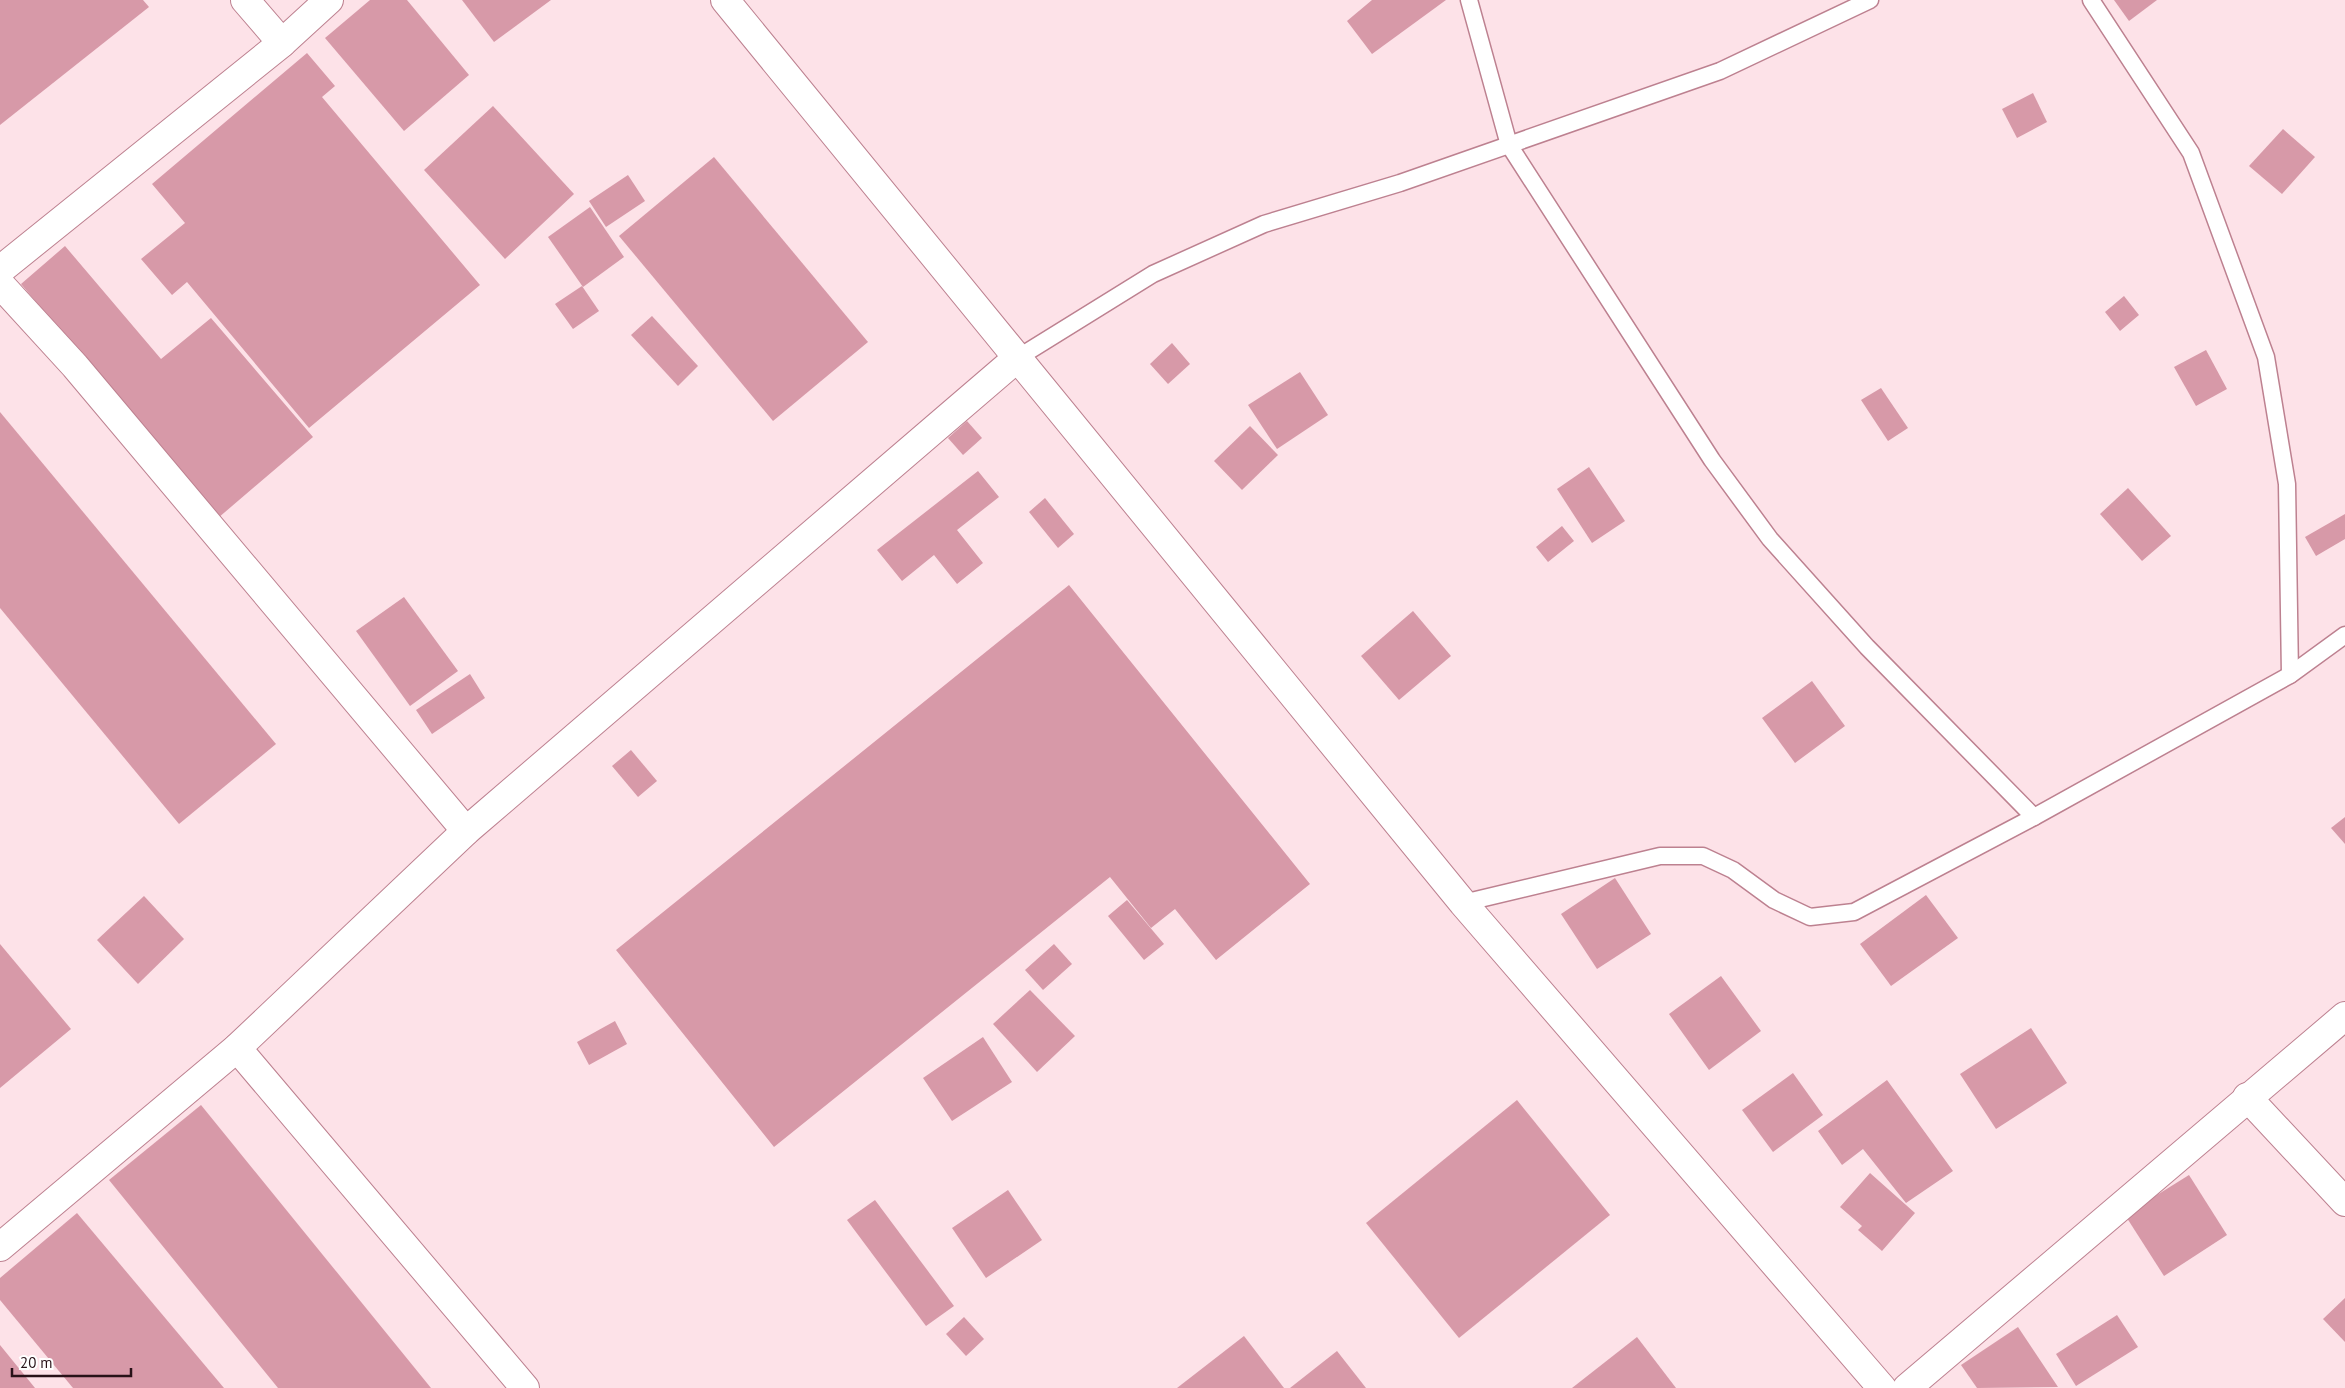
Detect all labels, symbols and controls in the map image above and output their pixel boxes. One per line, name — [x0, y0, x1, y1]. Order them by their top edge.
scale bar — [12, 1346, 131, 1378]
text: 20 m — [20, 1353, 53, 1372]

